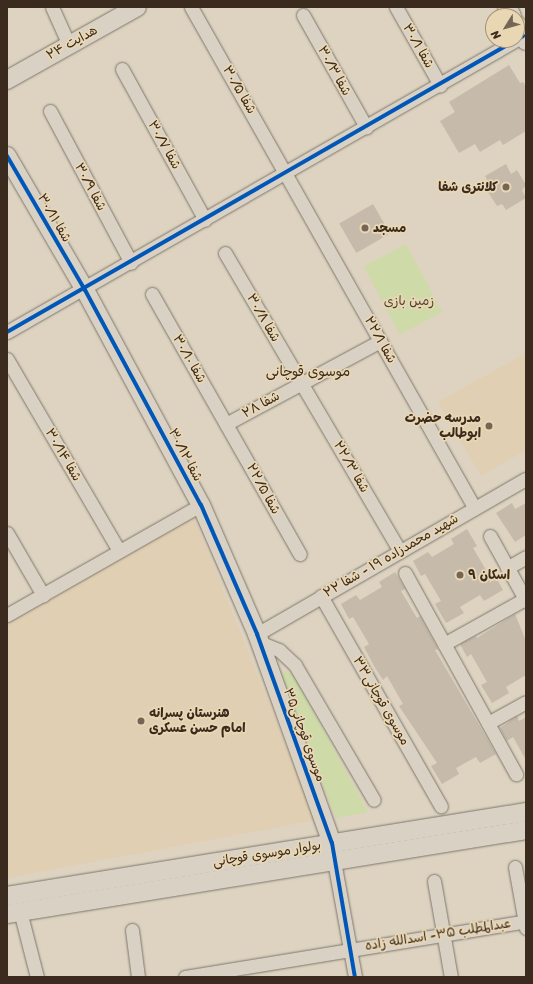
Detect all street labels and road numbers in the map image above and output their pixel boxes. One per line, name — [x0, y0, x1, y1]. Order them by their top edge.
street label: شفا ۳۰/۱ — [399, 21, 437, 71]
street label: هدایت ۲۴ — [44, 23, 100, 63]
street label: ۳۰/۳ شفا — [314, 43, 354, 99]
street label: ۳۰/۵ شفا — [219, 63, 259, 117]
street label: ۳۰/۷ شفا — [144, 118, 184, 172]
street label: ۳۰/۹ شفا — [71, 160, 109, 214]
street label: شفا ۳۰/۱۱ — [34, 191, 74, 245]
street label: شفا ۳۰/۸ — [243, 291, 283, 345]
street label: ۲۲/۱ شفا — [361, 314, 399, 366]
street label: شفا ۳۰/۱۰ — [169, 332, 209, 386]
street label: شفا ۲۸ — [240, 388, 282, 422]
street label: شفا ۳۰/۱۴ — [42, 426, 84, 484]
street label: شفا ۳۰/۱۲ — [165, 426, 205, 484]
street label: شفا ۲۲/۳ — [330, 438, 372, 496]
street label: شفا ۲۲/۵ — [243, 461, 283, 517]
street label: شهید محمدزاده ۱۹ - شفا ۲۲ — [321, 511, 461, 601]
street label: موسوی قوچانی۳۳ — [349, 654, 413, 748]
street label: موسوی قوچانی۳۵ — [280, 686, 328, 784]
street label: بولوار موسوی قوچانی — [212, 838, 322, 870]
street label: عبدالمطلب ۳۵- اسدالله زاده — [364, 916, 512, 954]

